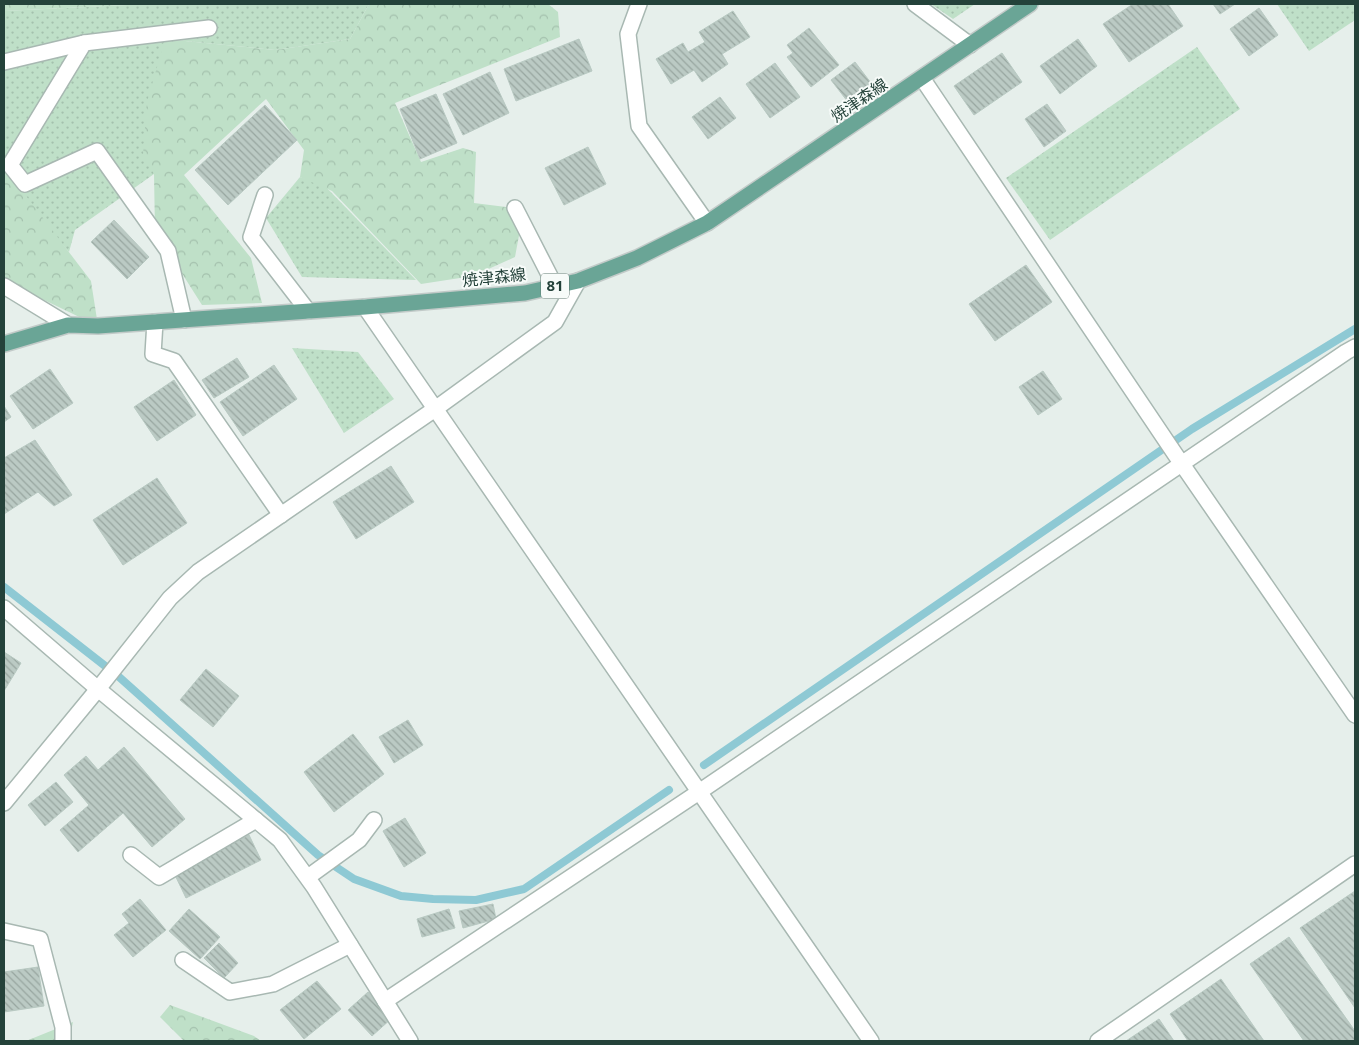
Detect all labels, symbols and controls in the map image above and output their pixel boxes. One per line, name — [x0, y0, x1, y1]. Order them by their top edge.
street label: 焼津森線 — [826, 73, 892, 127]
street label: 焼津森線 — [461, 263, 527, 291]
road number: 81 — [541, 274, 569, 298]

